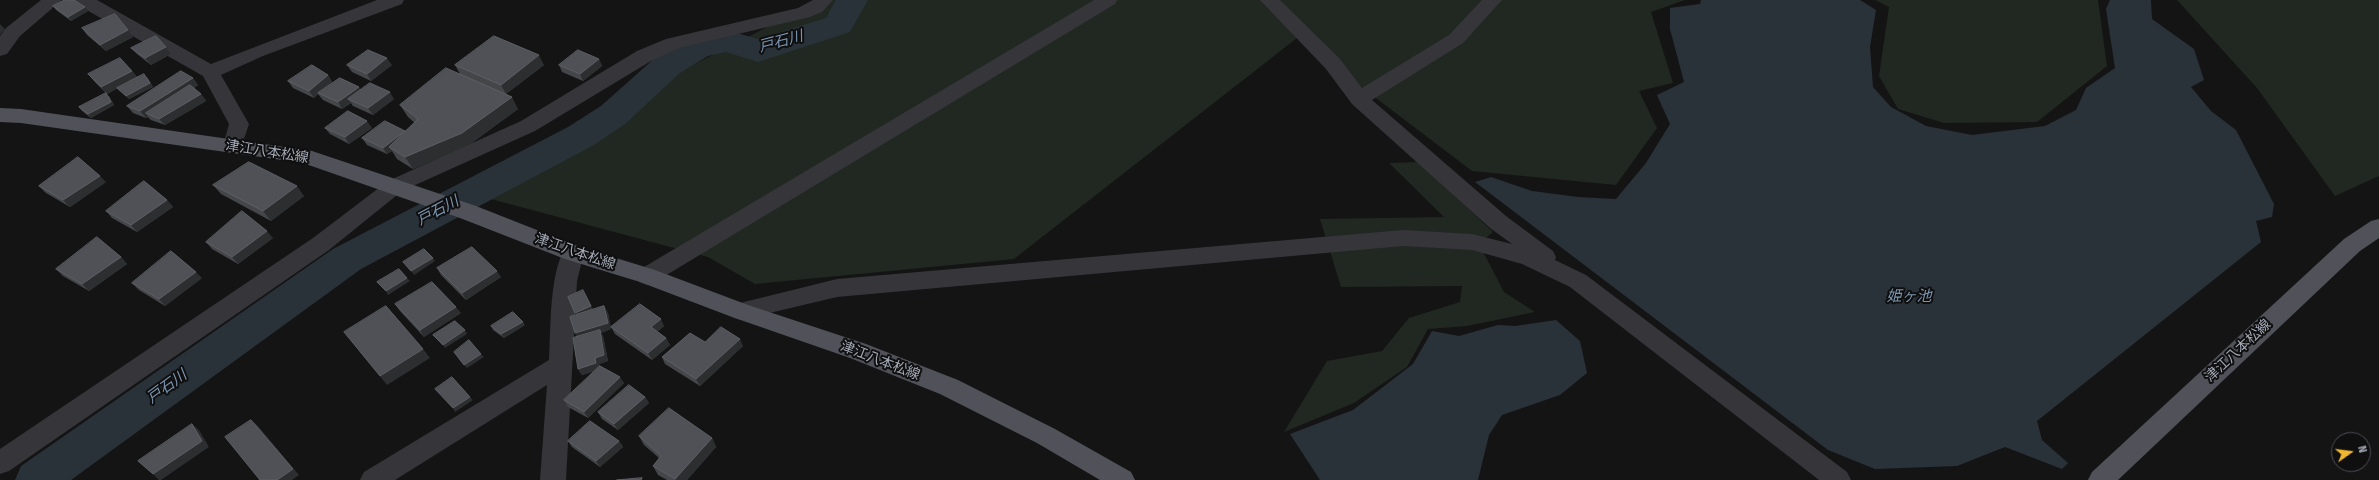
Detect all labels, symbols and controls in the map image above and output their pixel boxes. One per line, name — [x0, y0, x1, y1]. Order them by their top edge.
water label: 戸石川 — [757, 27, 805, 57]
street label: 津江八本松線 — [224, 137, 310, 167]
water label: 戸石川 — [414, 192, 462, 230]
street label: 津江八本松線 — [533, 230, 617, 274]
water label: 姫ヶ池 — [1887, 288, 1931, 306]
street label: 津江八本松線 — [2202, 316, 2274, 386]
street label: 津江八本松線 — [838, 338, 922, 384]
water label: 戸石川 — [144, 366, 190, 408]
north arrow — [2331, 432, 2371, 472]
text: N — [2355, 444, 2369, 454]

